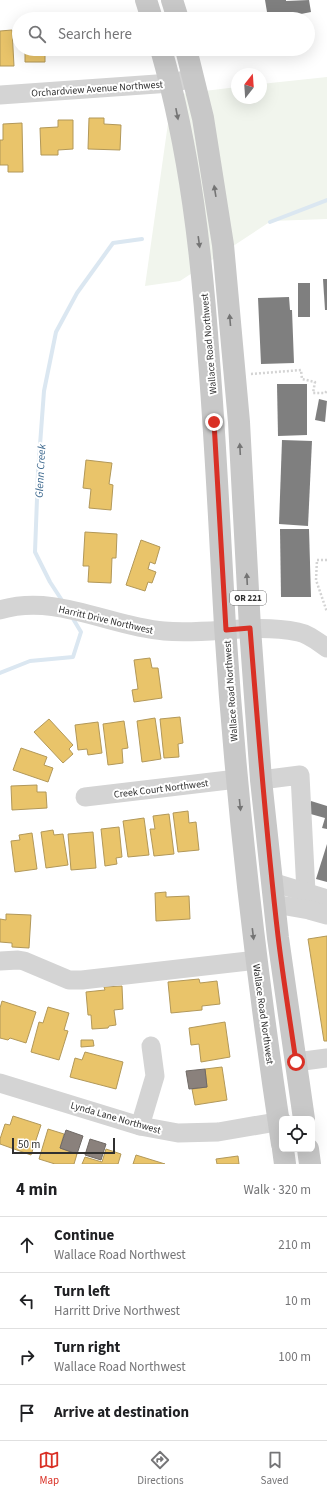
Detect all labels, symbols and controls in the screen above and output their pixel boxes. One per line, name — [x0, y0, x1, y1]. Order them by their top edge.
search box — [12, 12, 315, 56]
icon: search — [26, 23, 48, 45]
text: Search here — [58, 24, 132, 45]
north arrow — [231, 68, 267, 104]
street label: Orchardview Avenue Northwest — [31, 77, 164, 101]
one-way arrow — [174, 108, 180, 120]
one-way arrow — [212, 185, 218, 197]
one-way arrow — [196, 236, 202, 248]
street label: Wallace Road Northwest — [198, 292, 220, 395]
one-way arrow — [227, 314, 234, 326]
route end — [205, 413, 223, 431]
one-way arrow — [237, 442, 243, 455]
water label: Glenn Creek — [32, 443, 49, 498]
one-way arrow — [244, 572, 250, 585]
road number: OR 221 — [230, 591, 266, 605]
street label: Harritt Drive Northwest — [57, 602, 155, 638]
street label: Wallace Road Northwest — [220, 639, 242, 742]
street label: Creek Court Northwest — [113, 776, 210, 802]
one-way arrow — [236, 799, 243, 811]
one-way arrow — [250, 928, 257, 940]
street label: Wallace Road Northwest — [249, 963, 277, 1066]
route start — [287, 1053, 305, 1071]
street label: Lynda Lane Northwest — [69, 1098, 163, 1138]
map controls — [279, 1116, 315, 1152]
button: locate — [279, 1116, 315, 1152]
scale bar — [12, 1136, 115, 1155]
text: 50 m — [18, 1137, 40, 1152]
text: 4 min — [16, 1178, 57, 1202]
text: Walk · 320 m — [243, 1181, 311, 1199]
text: Continue — [54, 1225, 114, 1246]
icon: ahead — [16, 1234, 38, 1256]
text: 210 m — [278, 1236, 311, 1254]
text: Wallace Road Northwest — [54, 1246, 186, 1264]
text: Turn left — [54, 1281, 110, 1302]
icon: left — [16, 1290, 38, 1312]
text: 10 m — [285, 1292, 311, 1310]
text: Harritt Drive Northwest — [54, 1302, 180, 1320]
text: Turn right — [54, 1337, 120, 1358]
icon: right — [16, 1346, 38, 1368]
text: 100 m — [278, 1348, 311, 1366]
text: Wallace Road Northwest — [54, 1358, 186, 1376]
icon: arrive — [16, 1402, 38, 1424]
text: Arrive at destination — [54, 1402, 189, 1423]
tab: Map — [38, 1449, 60, 1488]
tab: Directions — [137, 1449, 184, 1488]
tab: Saved — [261, 1449, 289, 1488]

